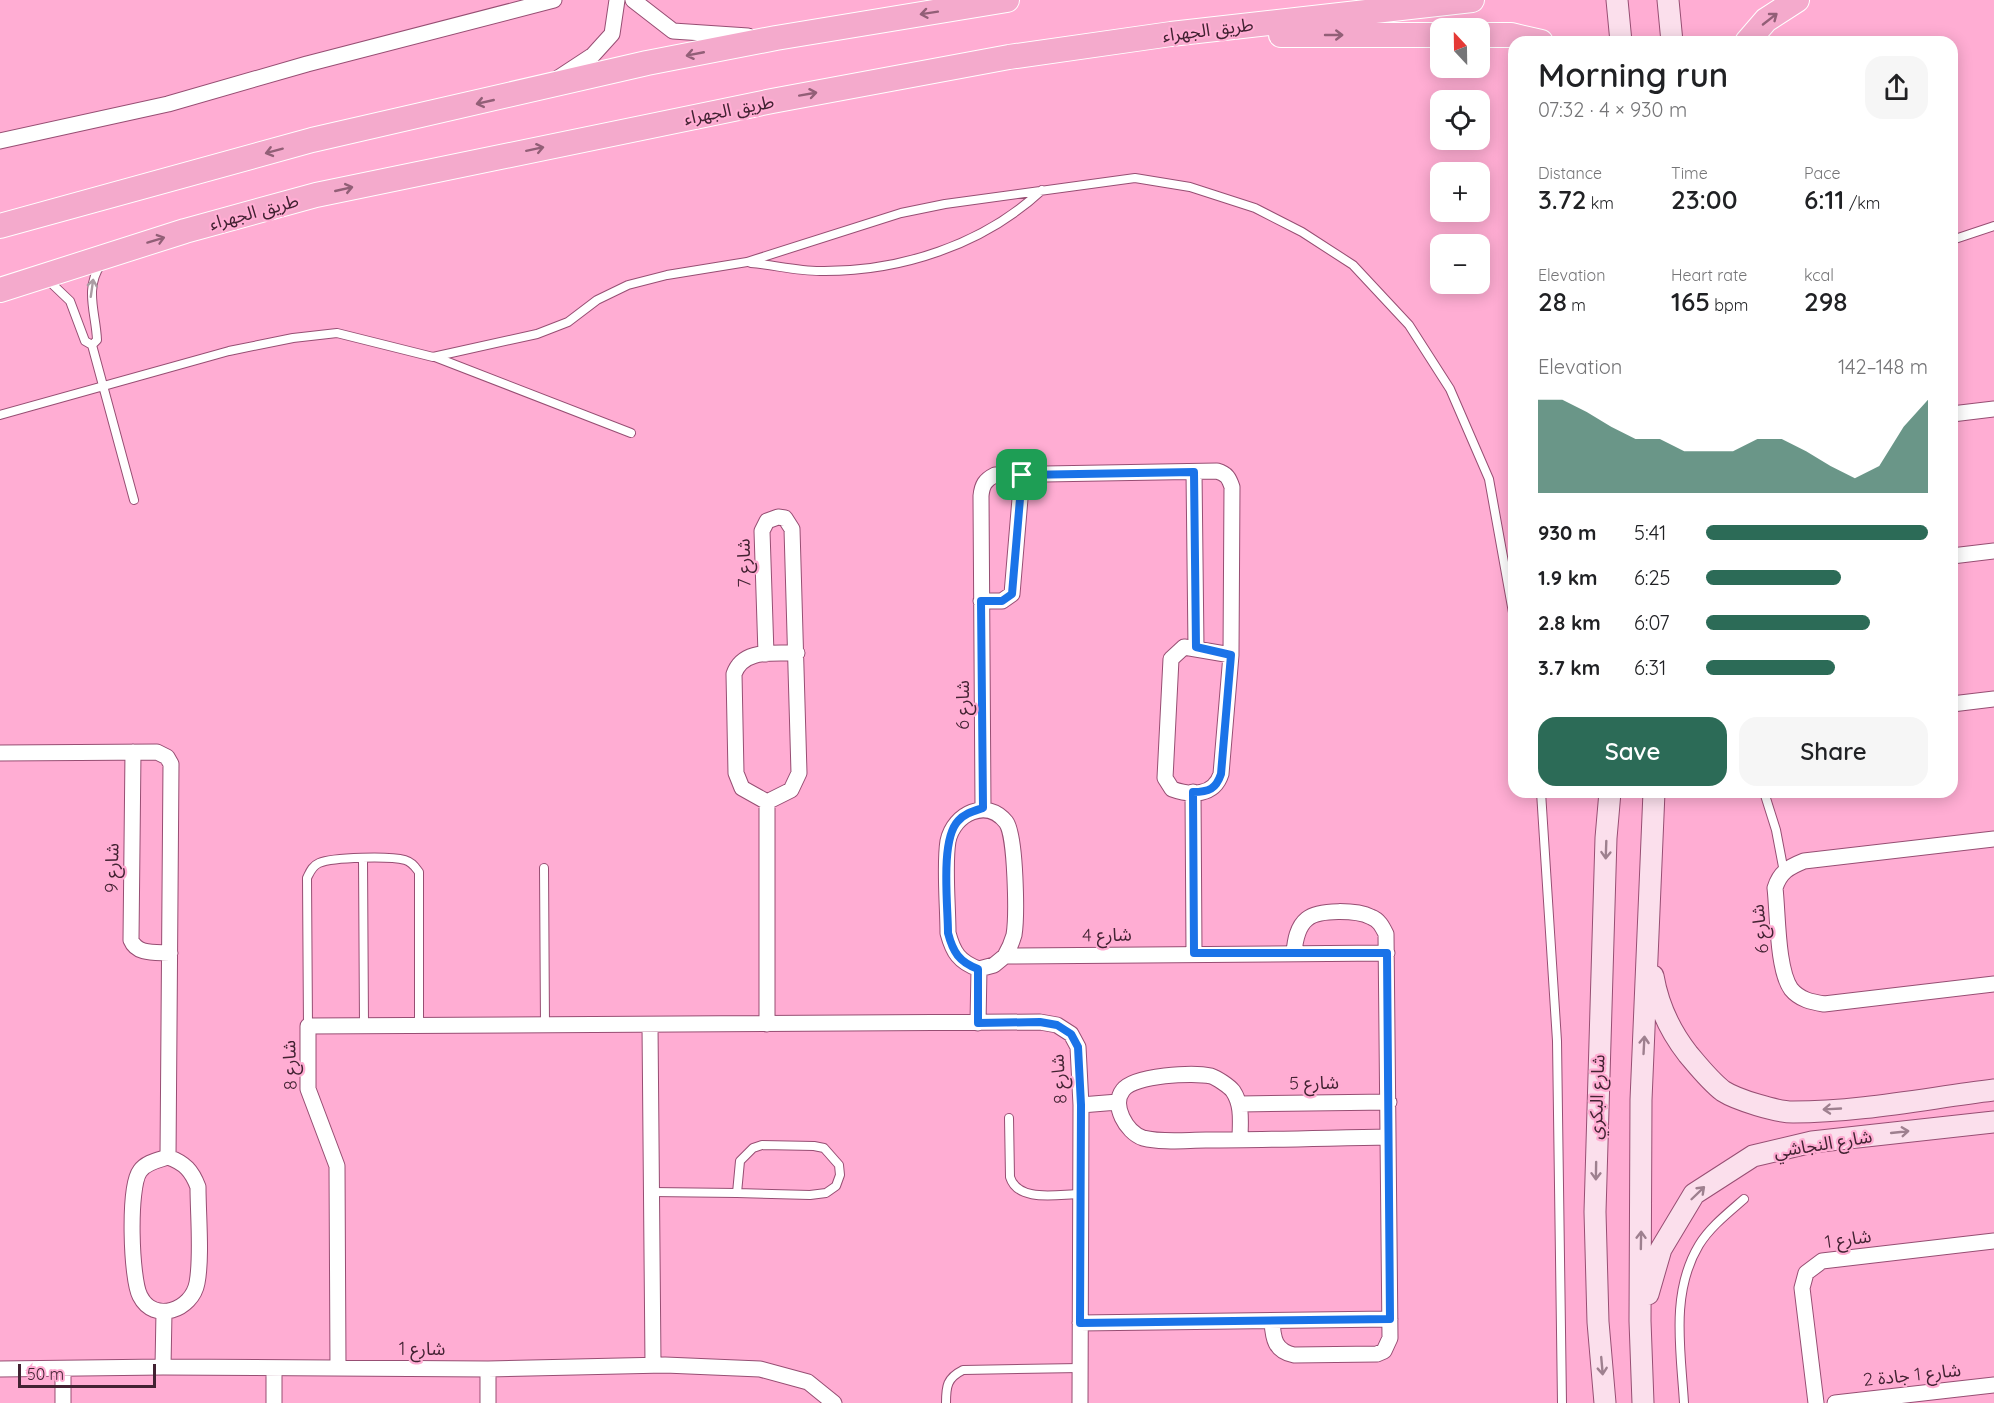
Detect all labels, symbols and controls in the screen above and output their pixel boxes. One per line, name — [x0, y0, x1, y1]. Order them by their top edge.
one-way arrow — [919, 8, 939, 19]
one-way arrow — [1762, 12, 1778, 25]
street label: طريق الجهراء — [1161, 13, 1255, 46]
north arrow — [1430, 18, 1490, 78]
map controls — [1430, 18, 1490, 294]
one-way arrow — [1324, 29, 1344, 41]
one-way arrow — [686, 49, 706, 60]
text: Morning run — [1538, 54, 1728, 95]
button: share — [1865, 56, 1928, 119]
one-way arrow — [798, 88, 817, 99]
street label: طريق الجهراء — [682, 89, 776, 130]
button: locate — [1430, 90, 1490, 150]
one-way arrow — [476, 97, 495, 108]
text: 07:32 · 4 × 930 m — [1538, 97, 1687, 122]
one-way arrow — [524, 143, 544, 154]
one-way arrow — [265, 145, 284, 157]
button: + — [1430, 162, 1490, 222]
text: Distance — [1538, 163, 1602, 183]
text: Time — [1671, 163, 1708, 183]
text: Pace — [1804, 163, 1840, 183]
one-way arrow — [334, 182, 353, 194]
text: 3.72 — [1538, 183, 1586, 216]
text: 23:00 — [1671, 183, 1737, 216]
text: 6:11 — [1804, 183, 1845, 216]
street label: طريق الجهراء — [207, 189, 301, 234]
text: km — [1586, 193, 1614, 213]
text: /km — [1845, 193, 1880, 213]
one-way arrow — [146, 234, 165, 245]
button: − — [1430, 234, 1490, 294]
text: Elevation — [1538, 265, 1605, 285]
text: Heart rate — [1671, 265, 1747, 285]
text: kcal — [1804, 265, 1834, 285]
one-way arrow — [87, 279, 98, 298]
text: 28 — [1538, 285, 1567, 318]
text: 165 — [1671, 285, 1710, 318]
text: 298 — [1804, 285, 1848, 318]
text: m — [1567, 295, 1586, 315]
text: bpm — [1710, 295, 1748, 315]
text: Elevation — [1538, 354, 1622, 379]
text: 142–148 m — [1838, 354, 1928, 379]
pin — [996, 449, 1047, 500]
icon: arrive — [1005, 458, 1038, 491]
text: 930 m — [1538, 520, 1596, 545]
text: 5:41 — [1634, 520, 1666, 545]
street label: شارع 7 — [732, 538, 758, 588]
text: 1.9 km — [1538, 565, 1598, 590]
text: 6:25 — [1634, 565, 1670, 590]
text: 2.8 km — [1538, 610, 1601, 635]
text: 6:07 — [1634, 610, 1670, 635]
text: 3.7 km — [1538, 655, 1600, 680]
text: 6:31 — [1634, 655, 1666, 680]
street label: شارع 6 — [951, 680, 977, 730]
button: Save — [1538, 717, 1727, 786]
button: Share — [1739, 717, 1928, 786]
one-way arrow — [1600, 840, 1611, 860]
street label: شارع 9 — [100, 843, 126, 893]
street label: شارع 6 — [1745, 903, 1777, 955]
street label: شارع 4 — [1082, 923, 1132, 949]
one-way arrow — [1638, 1035, 1649, 1055]
street label: شارع 8 — [277, 1040, 305, 1090]
street label: شارع 8 — [1045, 1053, 1075, 1105]
street label: شارع البكري — [1584, 1054, 1612, 1140]
street label: شارع 5 — [1289, 1071, 1339, 1097]
one-way arrow — [1822, 1104, 1842, 1115]
street label: شارع النجاشي — [1772, 1124, 1874, 1166]
one-way arrow — [1890, 1126, 1910, 1137]
one-way arrow — [1590, 1161, 1601, 1181]
one-way arrow — [1691, 1186, 1706, 1200]
street label: شارع 1 — [1823, 1224, 1873, 1256]
one-way arrow — [1635, 1230, 1647, 1250]
street label: شارع 1 — [399, 1337, 445, 1363]
one-way arrow — [1597, 1355, 1608, 1375]
street label: شارع 1 جادة 2 — [1862, 1358, 1962, 1394]
scale bar — [18, 1361, 156, 1388]
text: 50 m — [27, 1364, 64, 1384]

